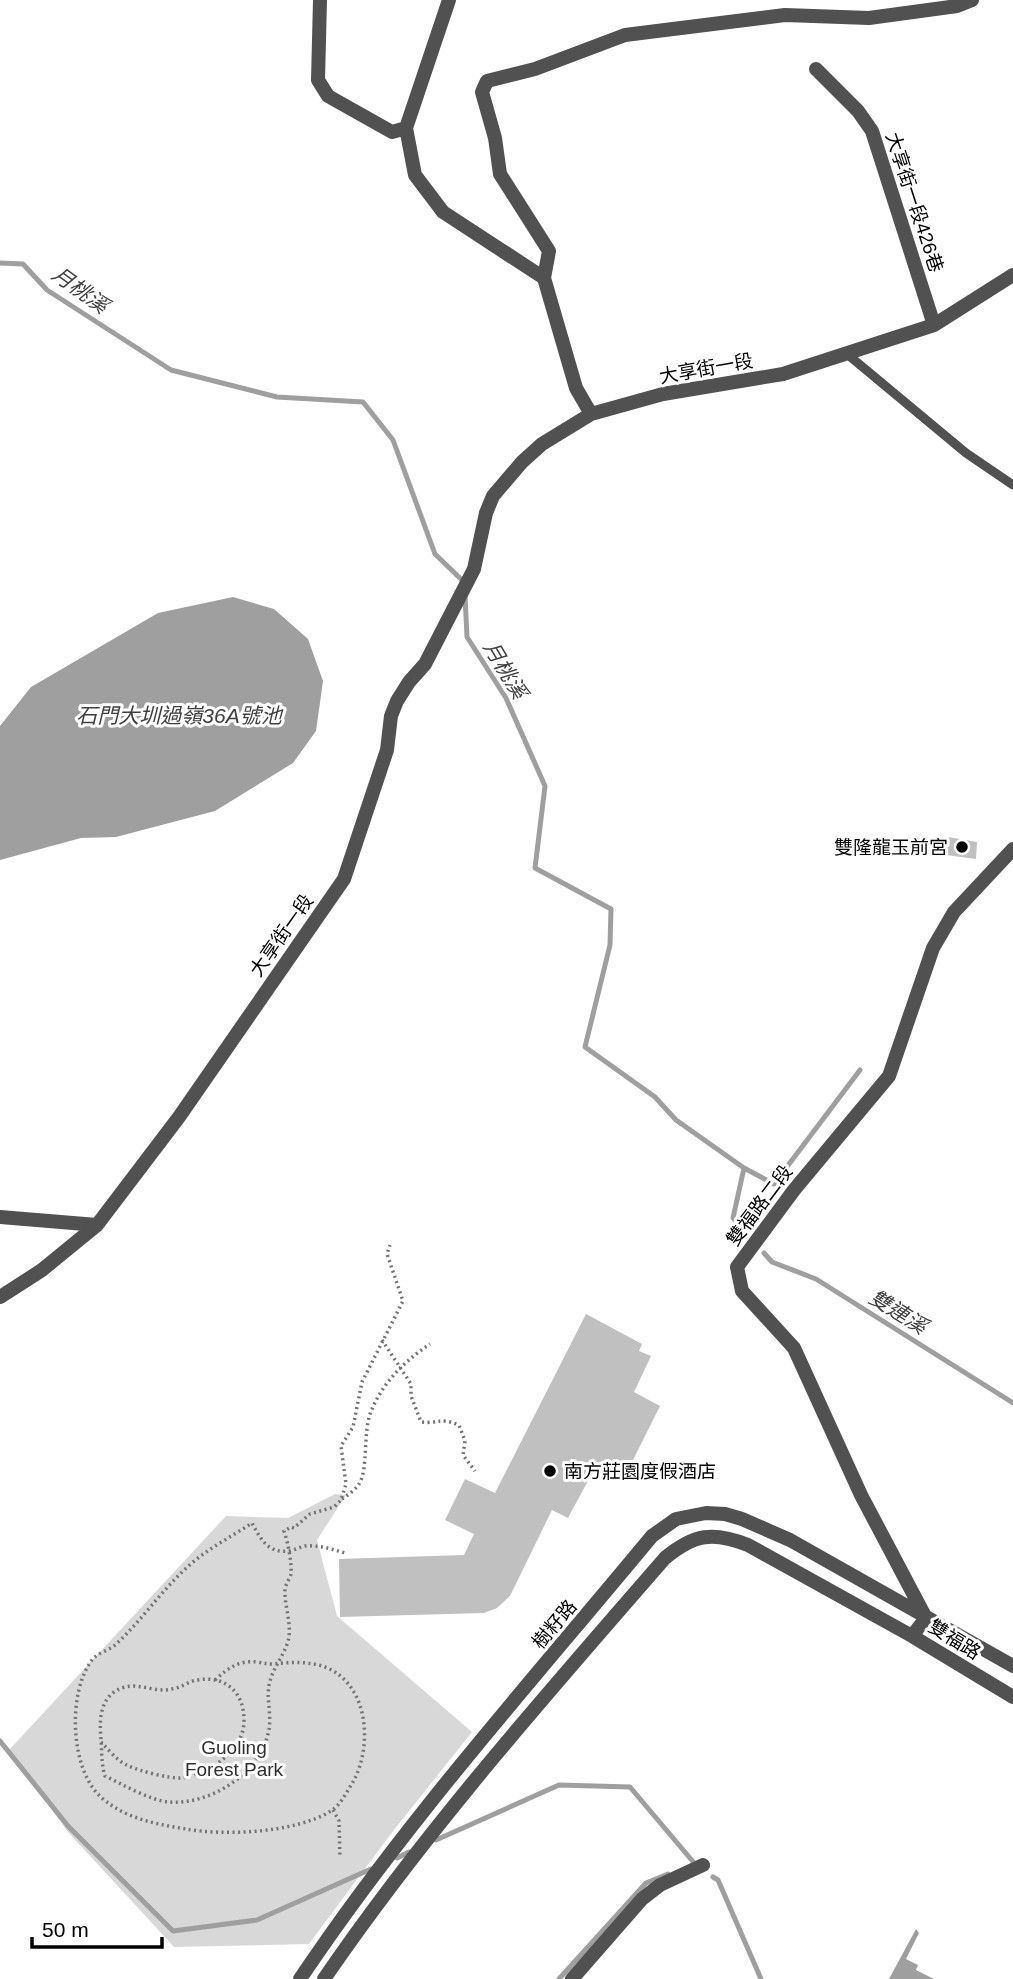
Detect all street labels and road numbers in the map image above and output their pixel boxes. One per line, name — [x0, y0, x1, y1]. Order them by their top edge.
street label: 大享街一段426巷 — [882, 130, 947, 275]
street label: 大享街一段 — [657, 350, 755, 387]
street label: 大享街一段 — [246, 890, 317, 980]
street label: 雙福路二段 — [722, 1161, 796, 1250]
street label: 樹籽路 — [528, 1596, 581, 1653]
street label: 雙福路 — [925, 1615, 984, 1663]

